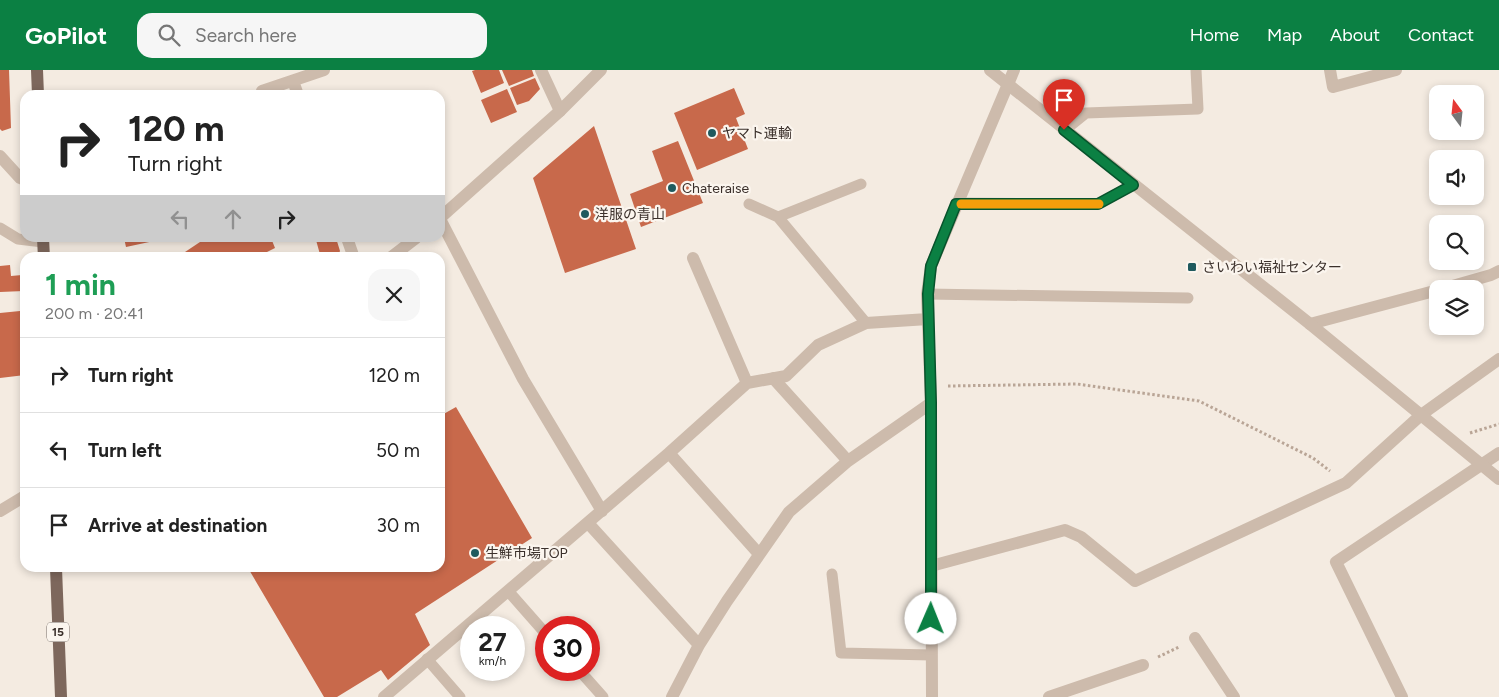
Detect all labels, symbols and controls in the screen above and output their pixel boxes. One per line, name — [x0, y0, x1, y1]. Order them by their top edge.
search box — [137, 13, 487, 58]
text: GoPilot — [25, 21, 107, 50]
icon: search — [155, 21, 183, 49]
text: Search here — [195, 24, 297, 47]
text: Home — [1190, 24, 1239, 46]
text: Map — [1267, 24, 1302, 46]
text: About — [1330, 24, 1380, 46]
text: Contact — [1408, 24, 1474, 46]
pin — [1043, 79, 1085, 130]
north arrow — [1429, 85, 1484, 140]
map controls — [1429, 85, 1484, 335]
icon: arrive — [1050, 86, 1078, 114]
text: 120 m — [128, 108, 225, 150]
icon: right — [45, 110, 110, 175]
place label: ヤマト運輸 — [722, 125, 792, 142]
marker: ヤマト運輸 — [706, 127, 718, 139]
text: Turn right — [128, 150, 223, 177]
button: sound — [1429, 150, 1484, 205]
place label: Chateraise — [682, 180, 750, 197]
marker: Chateraise — [666, 182, 678, 194]
icon: left — [166, 205, 194, 233]
icon: ahead — [219, 205, 247, 233]
icon: right — [272, 205, 300, 233]
place label: 洋服の青山 — [595, 206, 665, 223]
marker: 洋服の青山 — [579, 208, 591, 220]
button: search — [1429, 215, 1484, 270]
place label: さいわい福祉センター — [1202, 259, 1342, 276]
marker: さいわい福祉センター — [1186, 261, 1198, 273]
text: 1 min — [45, 266, 116, 303]
button: close — [368, 269, 420, 321]
button: layers — [1429, 280, 1484, 335]
text: 200 m · 20:41 — [45, 304, 144, 323]
icon: right — [45, 361, 73, 389]
text: Turn right — [88, 364, 174, 387]
text: 120 m — [368, 364, 420, 387]
icon: left — [45, 436, 73, 464]
text: Turn left — [88, 439, 162, 462]
text: 50 m — [376, 439, 420, 462]
icon: arrive — [45, 511, 73, 539]
text: Arrive at destination — [88, 514, 267, 537]
text: 30 m — [377, 514, 420, 537]
place label: 生鮮市場TOP — [485, 545, 568, 562]
marker: 生鮮市場TOP — [469, 547, 481, 559]
position arrow — [904, 592, 956, 644]
speed limit sign: 30 — [535, 616, 600, 681]
road number: 15 — [47, 622, 69, 642]
text: 27 — [478, 627, 507, 657]
text: km/h — [479, 654, 506, 668]

